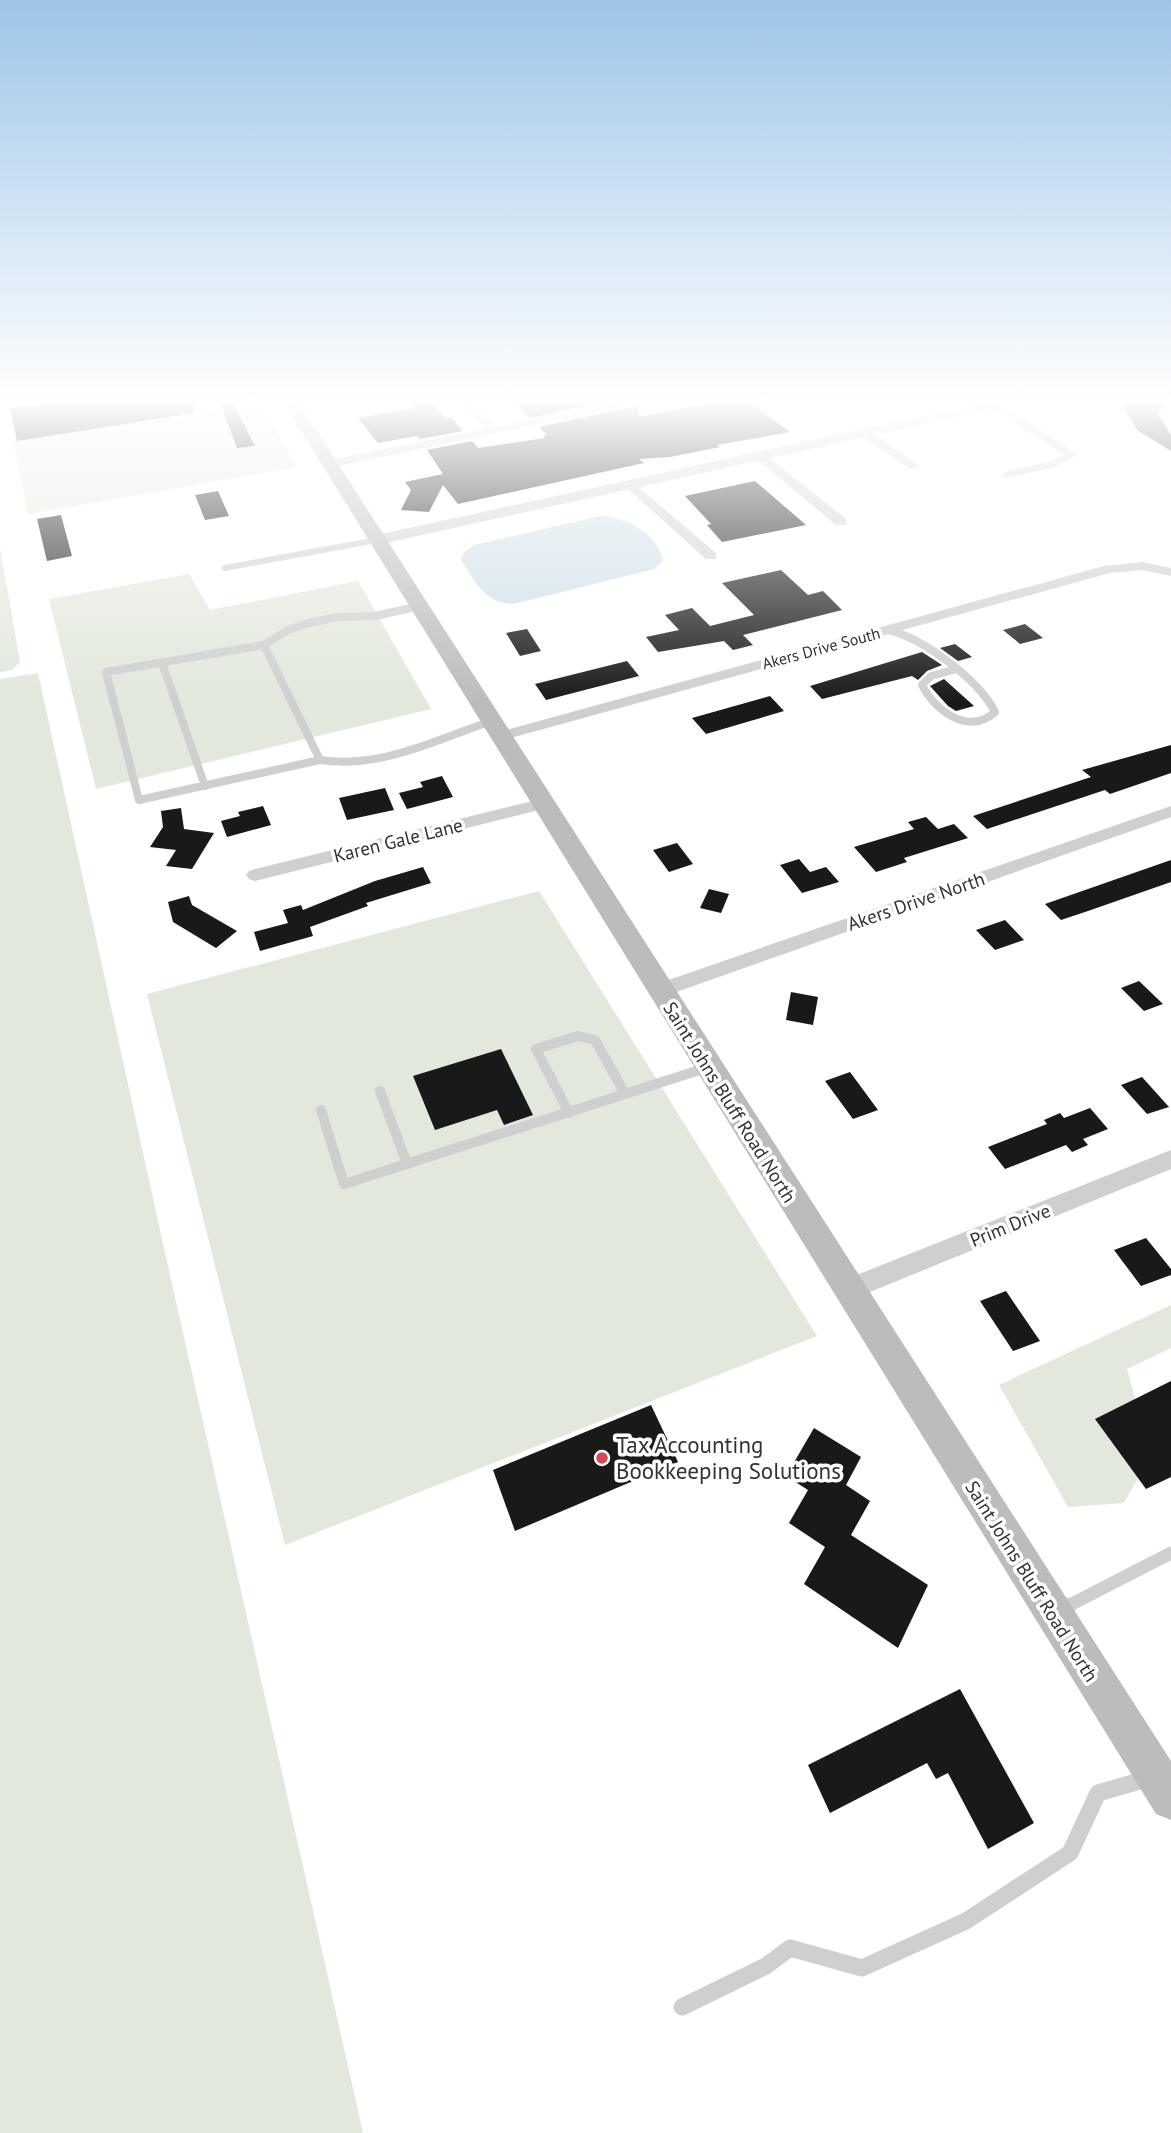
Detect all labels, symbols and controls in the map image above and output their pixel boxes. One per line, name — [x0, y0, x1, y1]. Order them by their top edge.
street label: Akers Drive South — [760, 623, 882, 673]
street label: Karen Gale Lane — [331, 812, 465, 868]
street label: Akers Drive North — [844, 866, 988, 936]
street label: Saint Johns Bluff Road North — [658, 997, 802, 1207]
street label: Prim Drive — [966, 1198, 1054, 1252]
place label: Tax Accounting Bookkeeping Solutions — [616, 1430, 841, 1485]
marker: Tax Accounting Bookkeeping Solutions — [594, 1450, 610, 1466]
street label: Saint Johns Bluff Road North — [960, 1476, 1104, 1686]

